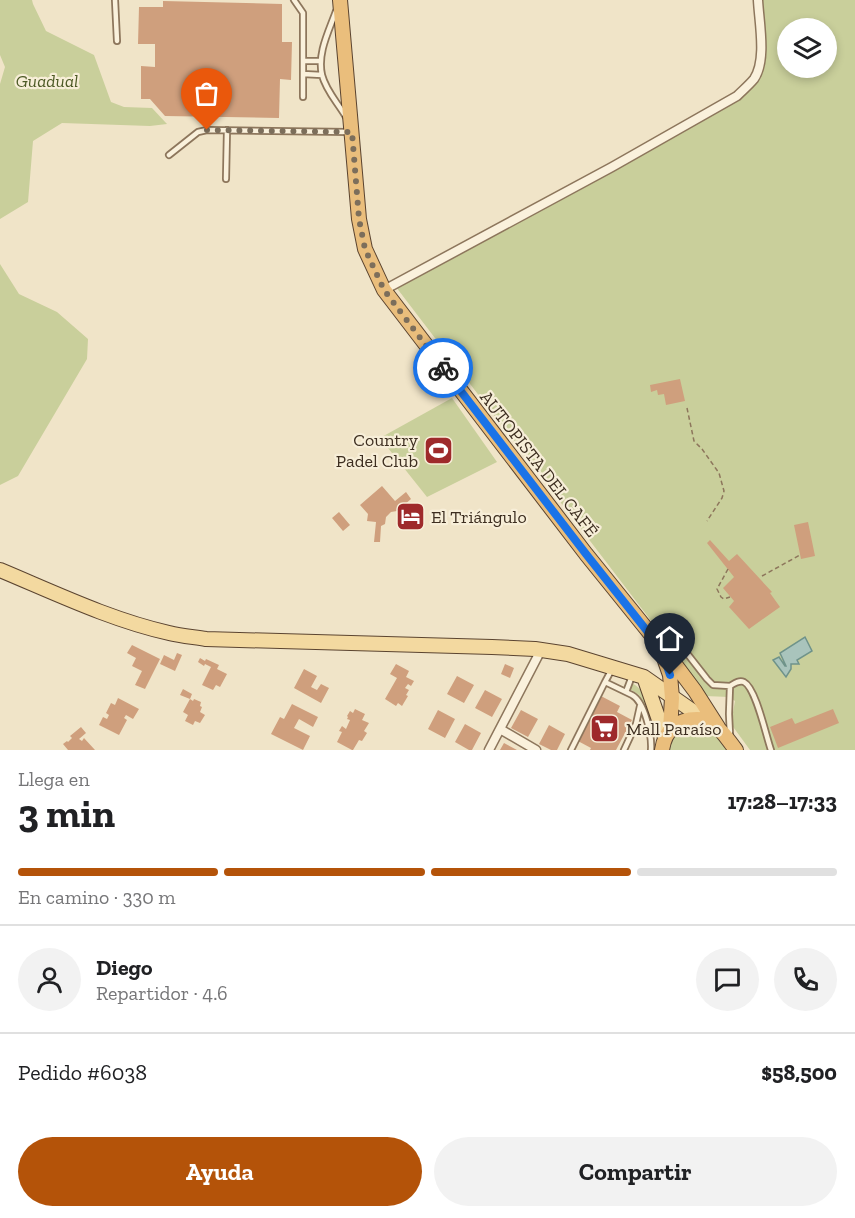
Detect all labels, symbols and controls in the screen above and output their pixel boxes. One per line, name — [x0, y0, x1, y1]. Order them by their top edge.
map controls — [777, 18, 837, 78]
button: layers — [777, 18, 837, 78]
pin — [181, 68, 232, 130]
park label: Guadual — [16, 70, 78, 92]
icon: bag — [190, 77, 223, 110]
courier — [413, 338, 473, 398]
icon: bike — [427, 352, 460, 385]
street label: AUTOPISTA DEL CAFÉ — [475, 387, 603, 541]
place label: Country Padel Club — [336, 429, 419, 472]
sports icon: Country Padel Club — [423, 434, 455, 466]
hotel icon: El Triángulo — [394, 501, 426, 533]
place label: El Triángulo — [431, 506, 527, 528]
pin — [644, 613, 695, 675]
icon: home — [653, 622, 686, 655]
supermarket icon: Mall Paraíso — [589, 713, 621, 745]
place label: Mall Paraíso — [626, 718, 721, 740]
text: Llega en — [18, 767, 90, 791]
text: 17:28–17:33 — [728, 788, 837, 815]
text: 3 min — [18, 790, 115, 837]
text: En camino · 330 m — [18, 885, 176, 909]
button: person — [18, 948, 81, 1011]
button: chat — [696, 948, 759, 1011]
button: phone — [774, 948, 837, 1011]
text: Diego — [96, 954, 153, 981]
text: Repartidor · 4.6 — [96, 981, 228, 1005]
text: Pedido #6038 — [18, 1059, 147, 1086]
text: $58,500 — [761, 1059, 837, 1086]
button: Ayuda — [18, 1137, 422, 1206]
button: Compartir — [434, 1137, 837, 1206]

